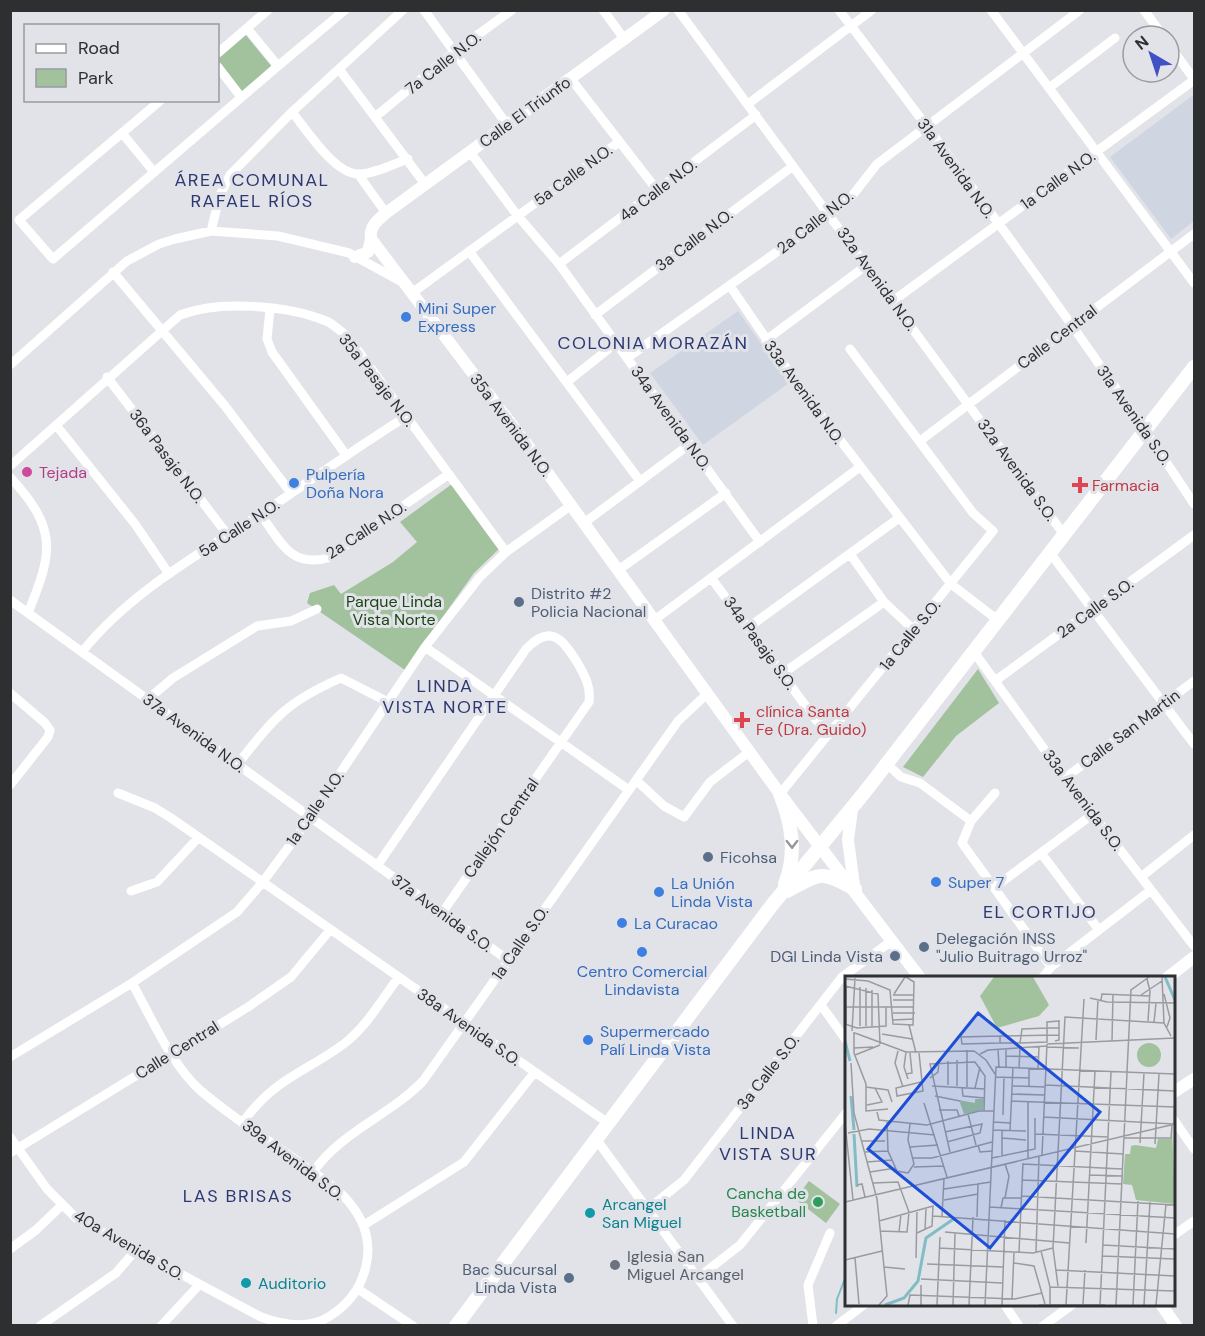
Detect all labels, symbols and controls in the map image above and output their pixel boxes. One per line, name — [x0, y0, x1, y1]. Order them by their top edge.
legend — [24, 24, 219, 102]
north arrow — [1121, 24, 1181, 84]
street label: 7a Calle N.O. — [401, 27, 485, 99]
text: N — [1131, 31, 1153, 55]
text: Road — [78, 36, 120, 60]
text: Park — [78, 66, 114, 90]
street label: Calle El Triunfo — [475, 72, 575, 152]
street label: 31a Avenida N.O. — [913, 114, 999, 222]
street label: 5a Calle N.O. — [530, 139, 616, 211]
street label: 1a Calle N.O. — [1016, 146, 1100, 214]
street label: 4a Calle N.O. — [615, 154, 701, 226]
district label: ÁREA COMUNAL RAFAEL RÍOS — [174, 168, 330, 213]
street label: 2a Calle N.O. — [772, 186, 858, 258]
street label: 3a Calle N.O. — [651, 204, 737, 276]
street label: 32a Avenida N.O. — [832, 223, 922, 335]
place label: Mini Super Express — [418, 298, 496, 337]
street label: Calle Central — [1013, 300, 1101, 374]
marker: Mini Super Express — [399, 310, 413, 324]
street label: 35a Pasaje N.O. — [334, 329, 420, 431]
district label: COLONIA MORAZÁN — [558, 331, 748, 355]
street label: 33a Avenida N.O. — [759, 336, 849, 448]
street label: 31a Avenida S.O. — [1092, 361, 1176, 469]
street label: 34a Avenida N.O. — [626, 362, 716, 474]
street label: 35a Avenida N.O. — [465, 369, 557, 481]
street label: 36a Pasaje N.O. — [125, 405, 209, 507]
street label: 32a Avenida S.O. — [973, 415, 1061, 525]
place label: Tejada — [39, 462, 87, 483]
place label: Pulpería Doña Nora — [306, 464, 384, 503]
marker: Tejada — [20, 465, 34, 479]
place label: Farmacia — [1092, 475, 1159, 496]
marker: Pulpería Doña Nora — [287, 476, 301, 490]
marker: Farmacia — [1073, 478, 1087, 492]
street label: 5a Calle N.O. — [195, 494, 283, 562]
street label: 2a Calle N.O. — [322, 496, 410, 564]
street label: 2a Calle S.O. — [1052, 573, 1138, 643]
place label: Distrito #2 Policia Nacional — [531, 583, 646, 622]
park label: Parque Linda Vista Norte — [346, 591, 442, 630]
street label: 34a Pasaje S.O. — [719, 592, 801, 694]
marker: Distrito #2 Policia Nacional — [512, 595, 526, 609]
street label: 1a Calle S.O. — [875, 595, 945, 675]
district label: LINDA VISTA NORTE — [382, 674, 508, 719]
street label: Calle San Martin — [1076, 685, 1184, 773]
street label: 37a Avenida N.O. — [139, 689, 249, 777]
place label: clínica Santa Fe (Dra. Guido) — [756, 701, 867, 740]
marker: clínica Santa Fe (Dra. Guido) — [733, 711, 751, 729]
street label: 33a Avenida S.O. — [1038, 745, 1128, 855]
street label: 1a Calle N.O. — [281, 766, 349, 850]
street label: Callejón Central — [459, 774, 543, 882]
one-way arrow — [786, 840, 798, 849]
place label: Ficohsa — [720, 847, 777, 868]
marker: Ficohsa — [701, 850, 715, 864]
street label: 37a Avenida S.O. — [387, 869, 497, 957]
place label: Super 7 — [948, 872, 1004, 893]
place label: La Unión Linda Vista — [671, 873, 753, 912]
marker: Super 7 — [929, 875, 943, 889]
marker: La Unión Linda Vista — [652, 885, 666, 899]
district label: EL CORTIJO — [983, 900, 1097, 924]
street label: 1a Calle S.O. — [487, 902, 553, 984]
place label: La Curacao — [634, 913, 718, 934]
marker: La Curacao — [615, 916, 629, 930]
place label: Delegación INSS "Julio Buitrago Urroz" — [936, 928, 1088, 967]
marker: Delegación INSS "Julio Buitrago Urroz" — [917, 940, 931, 954]
marker: Centro Comercial Lindavista — [635, 945, 649, 959]
place label: DGI Linda Vista — [770, 946, 883, 967]
marker: DGI Linda Vista — [888, 949, 902, 963]
place label: Centro Comercial Lindavista — [577, 961, 707, 1000]
inset map — [845, 976, 1175, 1306]
street label: 38a Avenida S.O. — [413, 983, 525, 1071]
street label: Calle Central — [131, 1016, 223, 1084]
place label: Supermercado Palí Linda Vista — [600, 1021, 711, 1060]
street label: 3a Calle S.O. — [732, 1030, 804, 1114]
marker: Supermercado Palí Linda Vista — [581, 1033, 595, 1047]
street label: 39a Avenida S.O. — [238, 1115, 348, 1205]
district label: LINDA VISTA SUR — [719, 1121, 817, 1166]
place label: Cancha de Basketball — [726, 1183, 806, 1222]
district label: LAS BRISAS — [183, 1184, 293, 1208]
place label: Arcangel San Miguel — [602, 1194, 681, 1233]
marker: Cancha de Basketball — [811, 1195, 825, 1209]
street label: 40a Avenida S.O. — [70, 1205, 188, 1285]
marker: Arcangel San Miguel — [583, 1206, 597, 1220]
place label: Iglesia San Miguel Arcangel — [627, 1246, 744, 1285]
marker: Iglesia San Miguel Arcangel — [608, 1258, 622, 1272]
place label: Bac Sucursal Linda Vista — [462, 1259, 557, 1298]
marker: Bac Sucursal Linda Vista — [562, 1271, 576, 1285]
place label: Auditorio — [258, 1273, 326, 1294]
marker: Auditorio — [239, 1276, 253, 1290]

